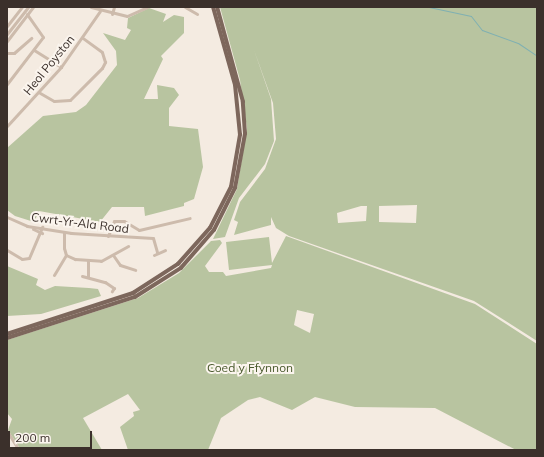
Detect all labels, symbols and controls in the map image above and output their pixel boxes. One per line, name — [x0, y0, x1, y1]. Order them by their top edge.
street label: Heol Poyston — [20, 32, 78, 98]
street label: Cwrt-Yr-Ala Road — [30, 210, 130, 236]
park label: Coed y Ffynnon — [207, 361, 293, 375]
scale bar — [10, 423, 94, 449]
text: 200 m — [15, 430, 50, 445]

